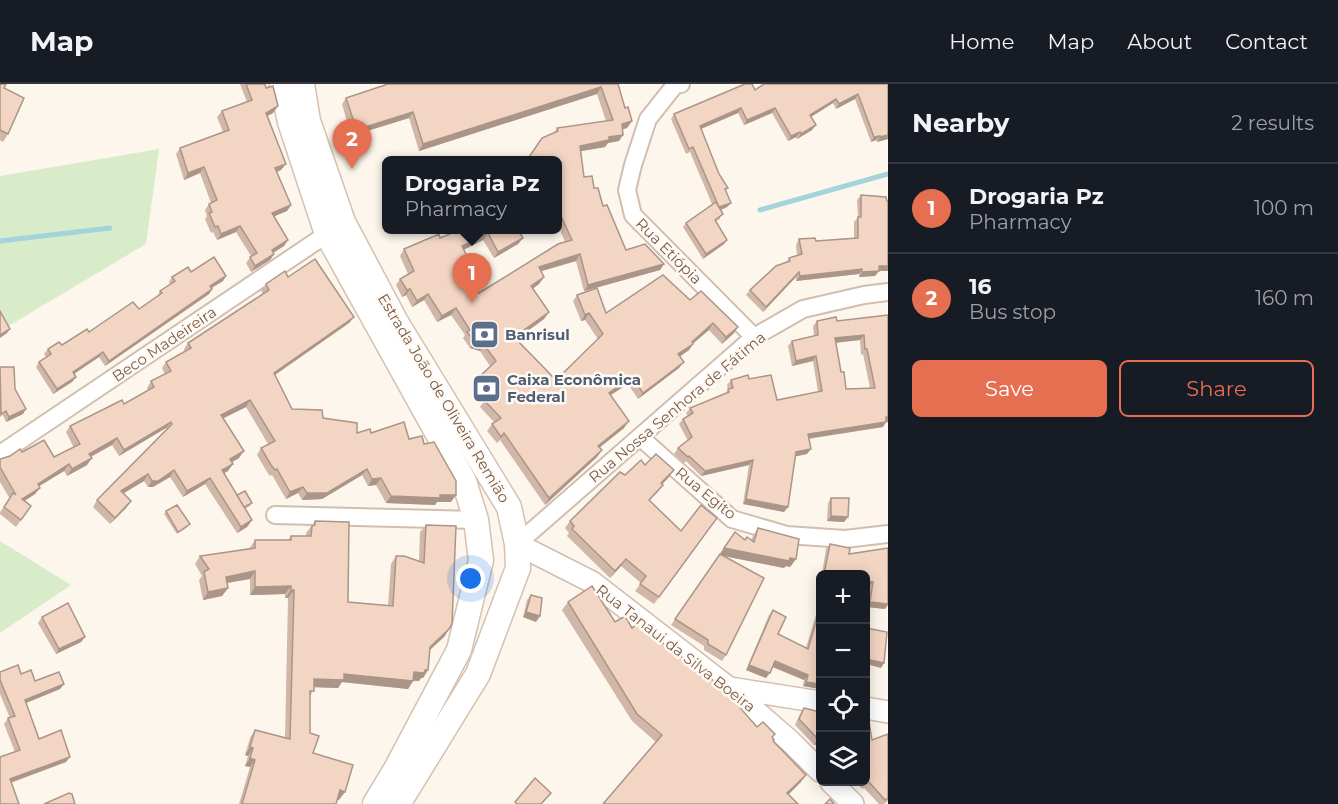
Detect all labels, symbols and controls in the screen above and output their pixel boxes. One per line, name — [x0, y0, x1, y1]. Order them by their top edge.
text: Map — [30, 24, 93, 58]
text: Home — [949, 29, 1014, 54]
text: Map — [1047, 29, 1094, 54]
text: About — [1127, 29, 1192, 54]
text: Contact — [1225, 29, 1308, 54]
text: Nearby — [912, 107, 1009, 139]
text: 2 results — [1231, 111, 1314, 135]
pin: 2 — [332, 120, 372, 169]
popup — [382, 156, 562, 234]
text: Drogaria Pz — [405, 170, 539, 197]
text: Drogaria Pz — [969, 183, 1104, 210]
text: 1 — [928, 196, 935, 220]
text: 100 m — [1254, 196, 1314, 220]
text: Pharmacy — [405, 197, 507, 221]
text: Pharmacy — [969, 210, 1072, 234]
street label: Rua Etiópia — [632, 214, 706, 288]
pin: 1 — [452, 254, 492, 303]
text: 16 — [969, 273, 992, 300]
text: 2 — [926, 286, 937, 310]
text: 160 m — [1255, 286, 1314, 310]
street label: Estrada João de Oliveira Remião — [374, 290, 514, 506]
text: Bus stop — [969, 300, 1056, 324]
street label: Beco Madeireira — [108, 302, 220, 386]
bank icon: Banrisul — [468, 318, 500, 350]
place label: Banrisul — [505, 325, 570, 344]
street label: Rua Nossa Senhora de Fátima — [585, 327, 769, 487]
button: Save — [912, 360, 1107, 417]
button: Share — [1119, 360, 1314, 417]
place label: Caixa Econômica Federal — [507, 370, 641, 406]
bank icon: Caixa Econômica Federal — [470, 372, 502, 404]
street label: Rua Egito — [672, 463, 740, 523]
your location — [456, 564, 485, 593]
map controls — [816, 570, 870, 786]
button: + — [816, 570, 870, 624]
street label: Rua Tanaui da Silva Boeira — [593, 580, 759, 716]
button: − — [816, 624, 870, 678]
button: locate — [816, 678, 870, 732]
button: layers — [816, 732, 870, 786]

